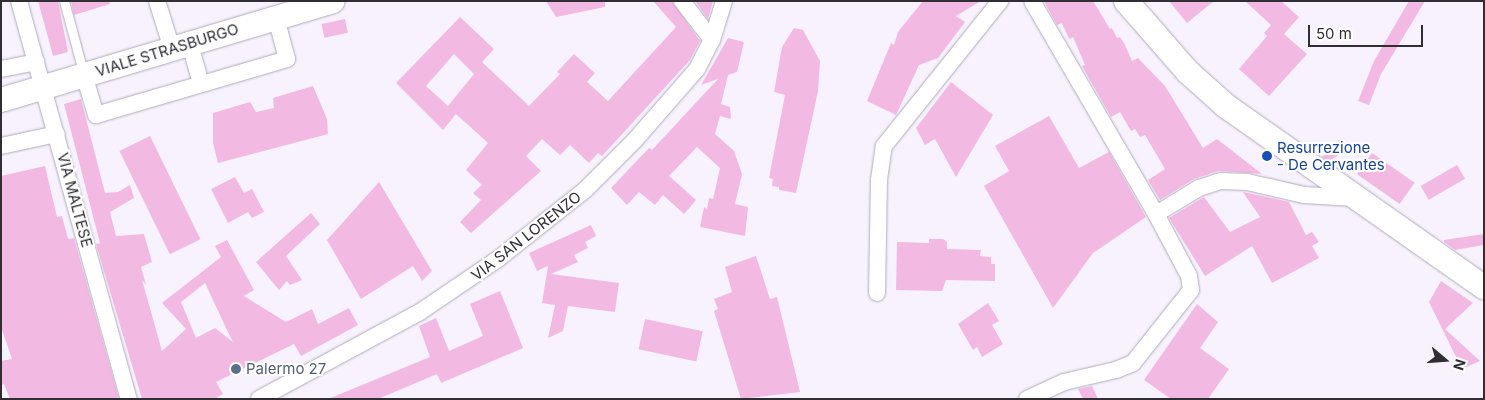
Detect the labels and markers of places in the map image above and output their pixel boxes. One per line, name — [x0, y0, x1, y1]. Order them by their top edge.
place label: Resurrezione - De Cervantes — [1277, 138, 1385, 173]
marker: Resurrezione - De Cervantes — [1261, 150, 1273, 162]
place label: Palermo 27 — [246, 360, 326, 378]
marker: Palermo 27 — [230, 363, 242, 375]

